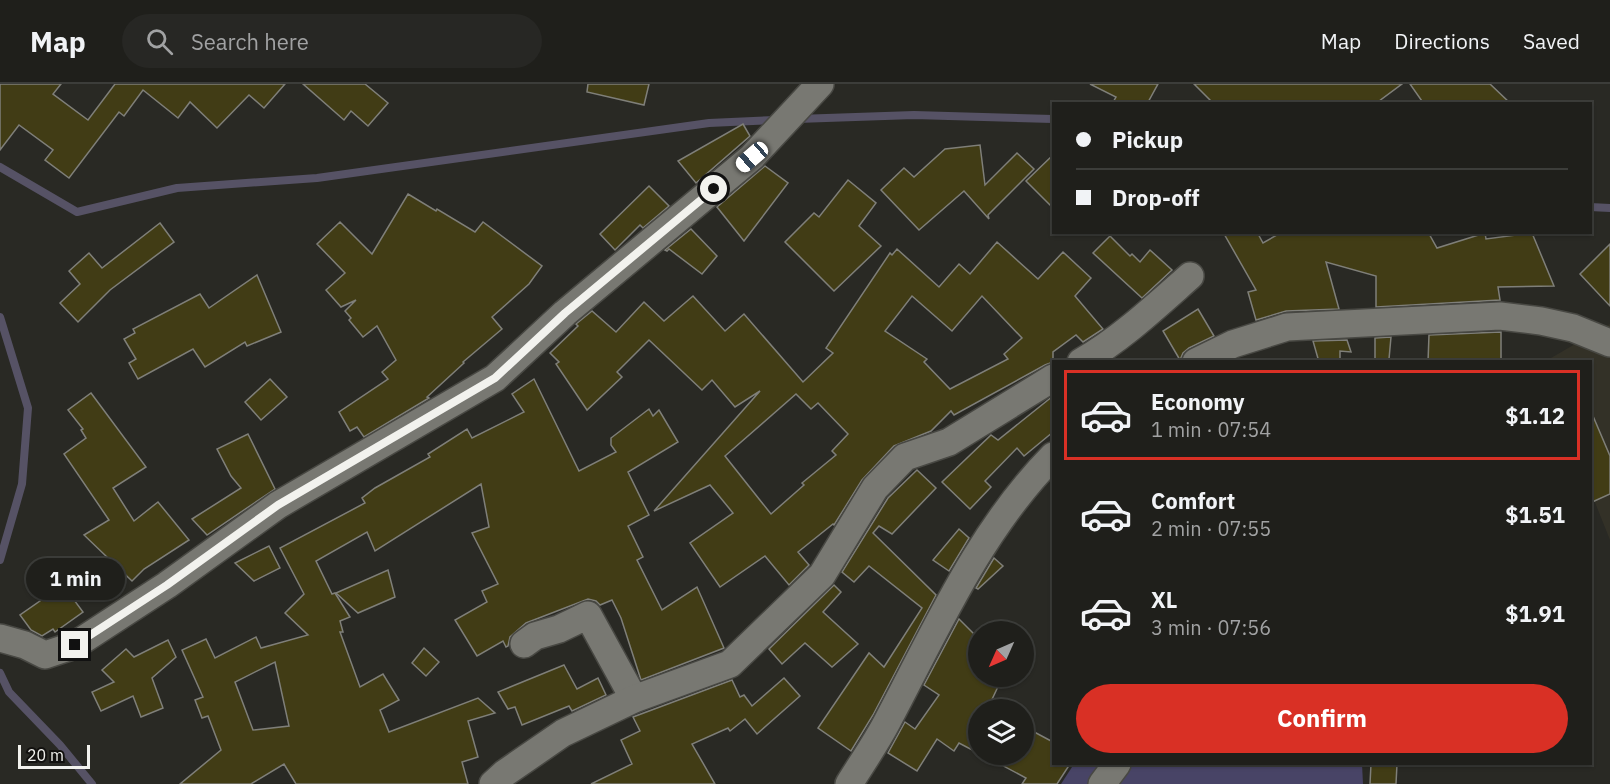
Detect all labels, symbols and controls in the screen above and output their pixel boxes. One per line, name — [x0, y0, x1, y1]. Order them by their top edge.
search box — [122, 14, 542, 68]
text: Map — [30, 23, 86, 60]
icon: search — [143, 25, 176, 58]
text: Search here — [191, 27, 309, 56]
text: Map — [1321, 27, 1361, 55]
text: Directions — [1394, 27, 1490, 55]
text: Saved — [1523, 27, 1580, 55]
text: Pickup — [1112, 125, 1183, 154]
car — [733, 138, 771, 176]
route start — [700, 175, 727, 202]
text: Drop-off — [1112, 183, 1199, 212]
text: Economy — [1151, 387, 1245, 416]
icon: car — [1079, 388, 1133, 442]
text: $1.12 — [1505, 401, 1565, 430]
text: 1 min · 07:54 — [1151, 416, 1271, 443]
text: Comfort — [1151, 486, 1235, 515]
icon: car — [1079, 487, 1133, 541]
text: $1.51 — [1505, 500, 1565, 529]
text: 2 min · 07:55 — [1151, 515, 1271, 542]
callout: 1 min — [26, 558, 124, 600]
text: 1 min — [49, 565, 102, 592]
text: XL — [1151, 585, 1177, 614]
icon: car — [1079, 586, 1133, 640]
text: $1.91 — [1505, 599, 1565, 628]
text: 3 min · 07:56 — [1151, 614, 1271, 641]
north arrow — [968, 621, 1034, 687]
map controls — [968, 621, 1034, 765]
route end — [61, 631, 88, 658]
button: Confirm — [1076, 684, 1568, 753]
button: layers — [968, 699, 1034, 765]
scale bar — [18, 742, 90, 770]
text: 20 m — [27, 745, 64, 765]

